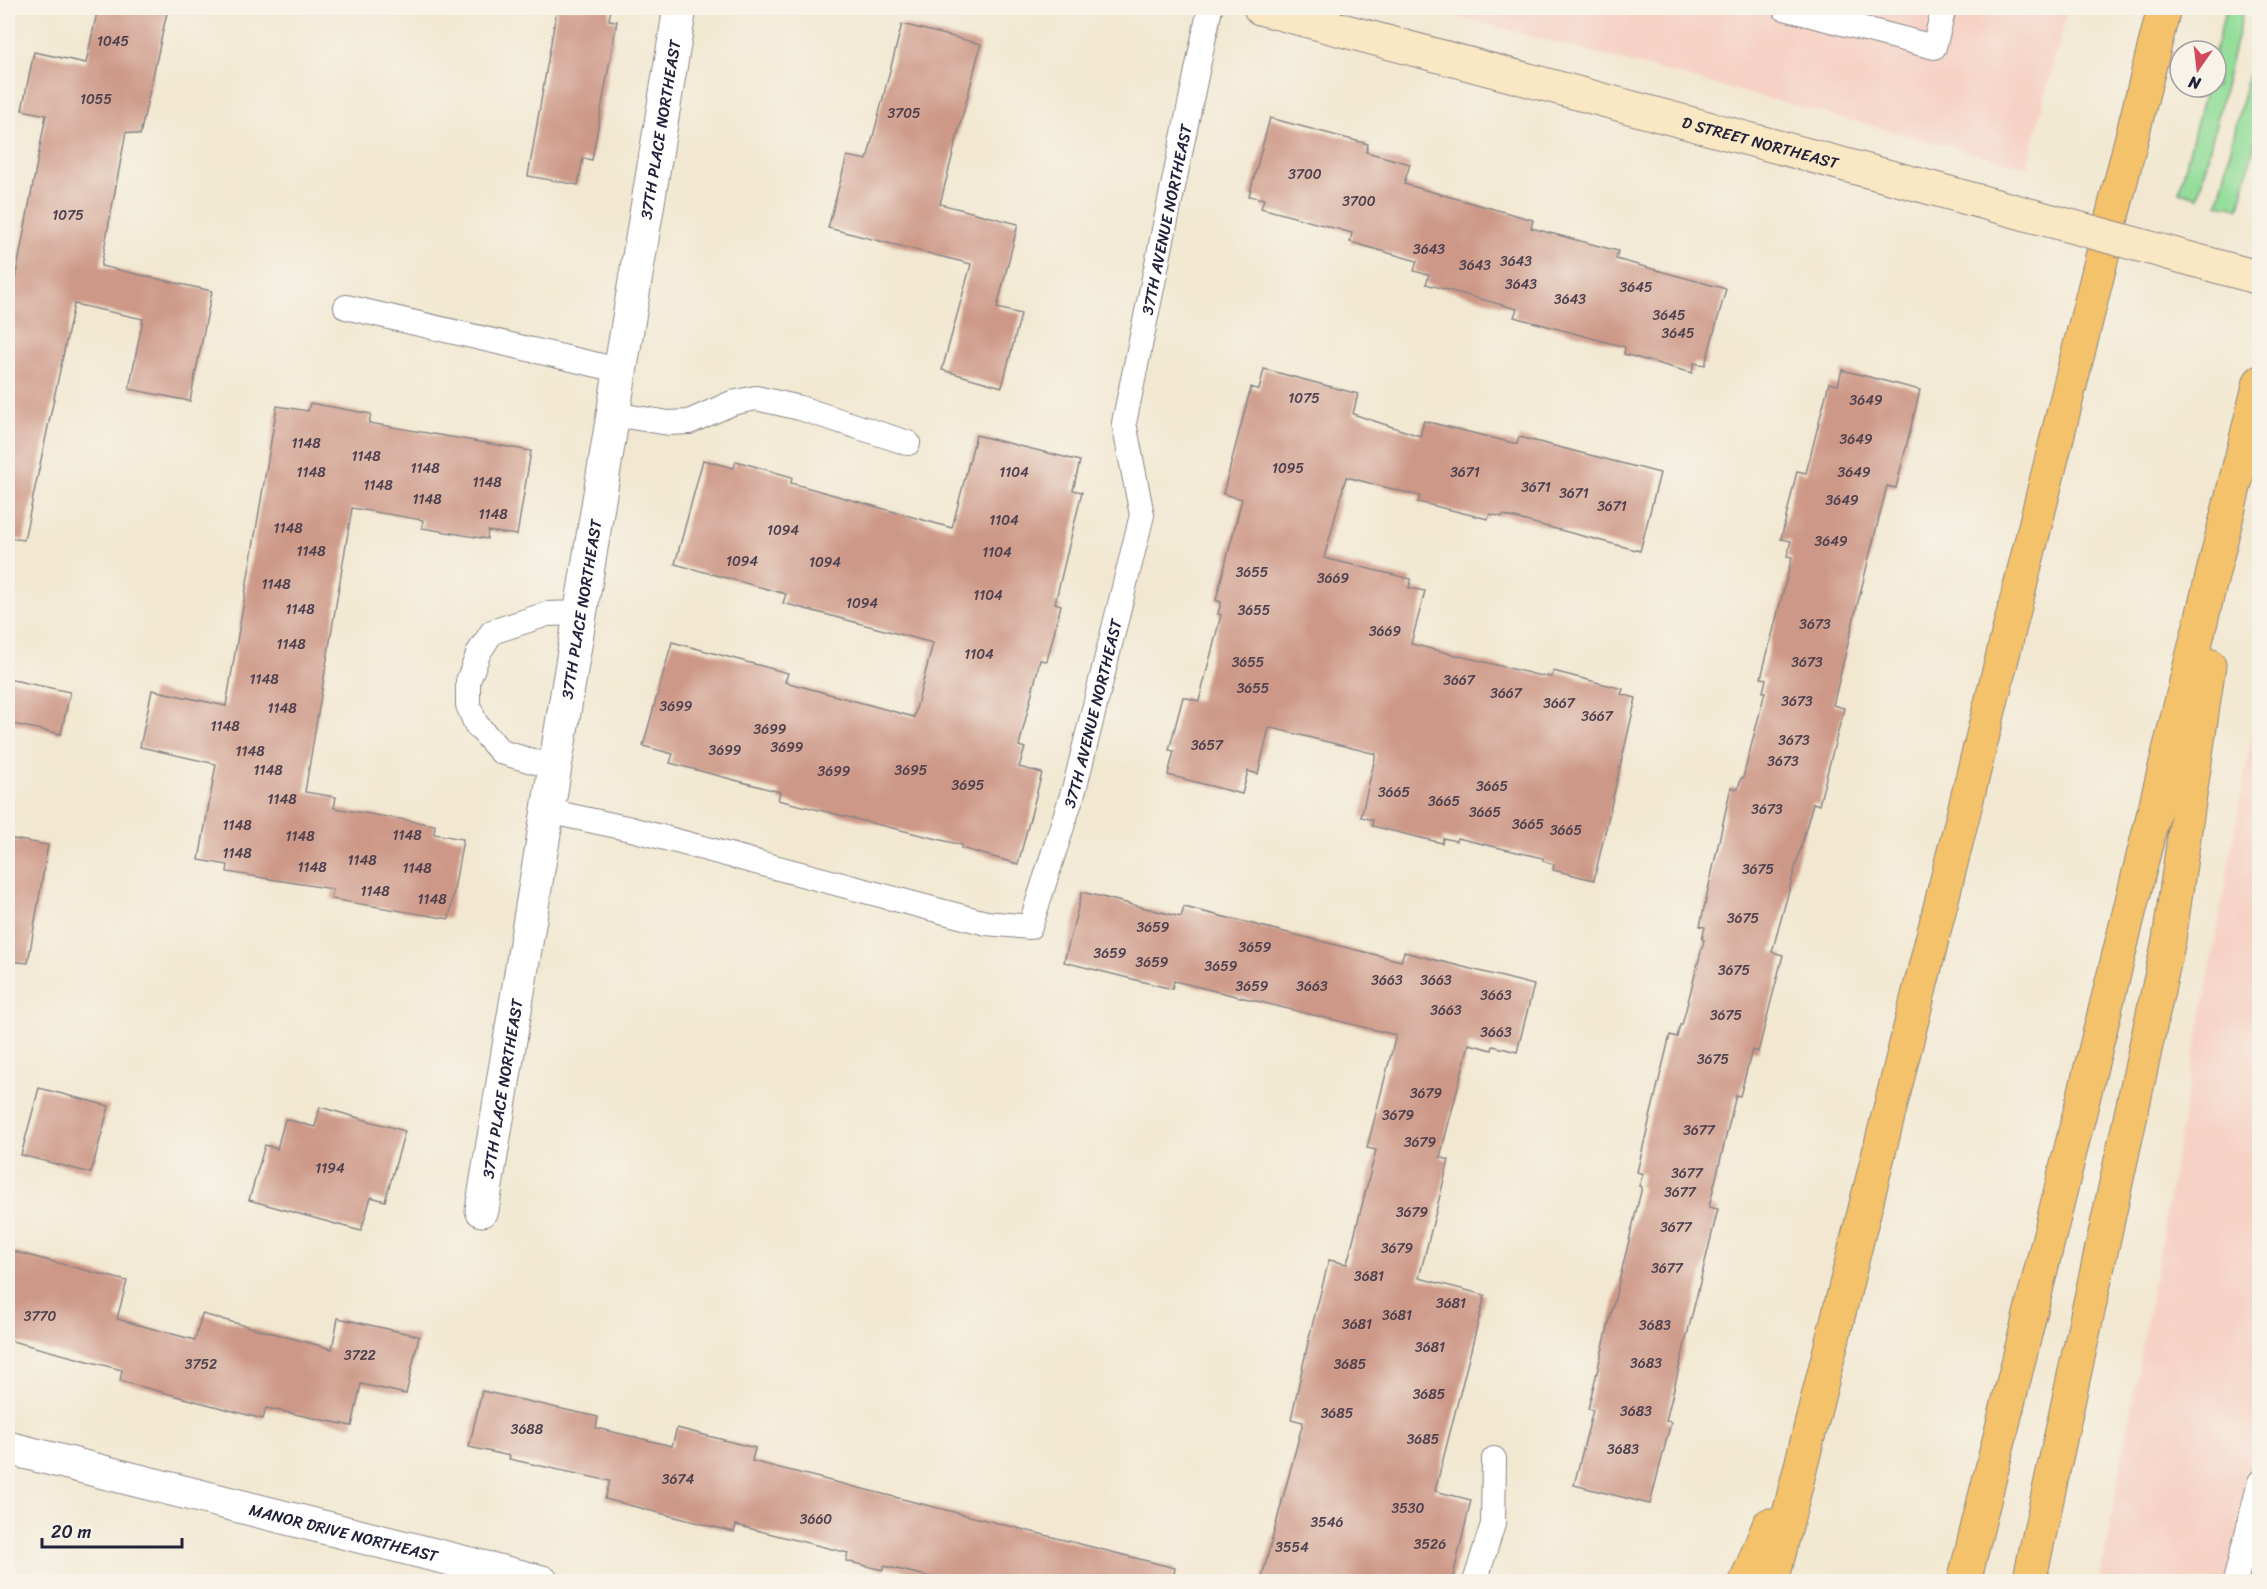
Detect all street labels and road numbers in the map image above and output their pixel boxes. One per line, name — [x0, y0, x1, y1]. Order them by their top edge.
street label: 37TH PLACE NORTHEAST — [631, 36, 689, 221]
street label: D STREET NORTHEAST — [1679, 107, 1843, 177]
street label: 37TH AVENUE NORTHEAST — [1132, 121, 1200, 317]
street label: 37TH PLACE NORTHEAST — [552, 516, 610, 701]
street label: 37TH AVENUE NORTHEAST — [1054, 615, 1131, 812]
street label: 37TH PLACE NORTHEAST — [473, 995, 531, 1181]
street label: MANOR DRIVE NORTHEAST — [246, 1495, 442, 1570]

